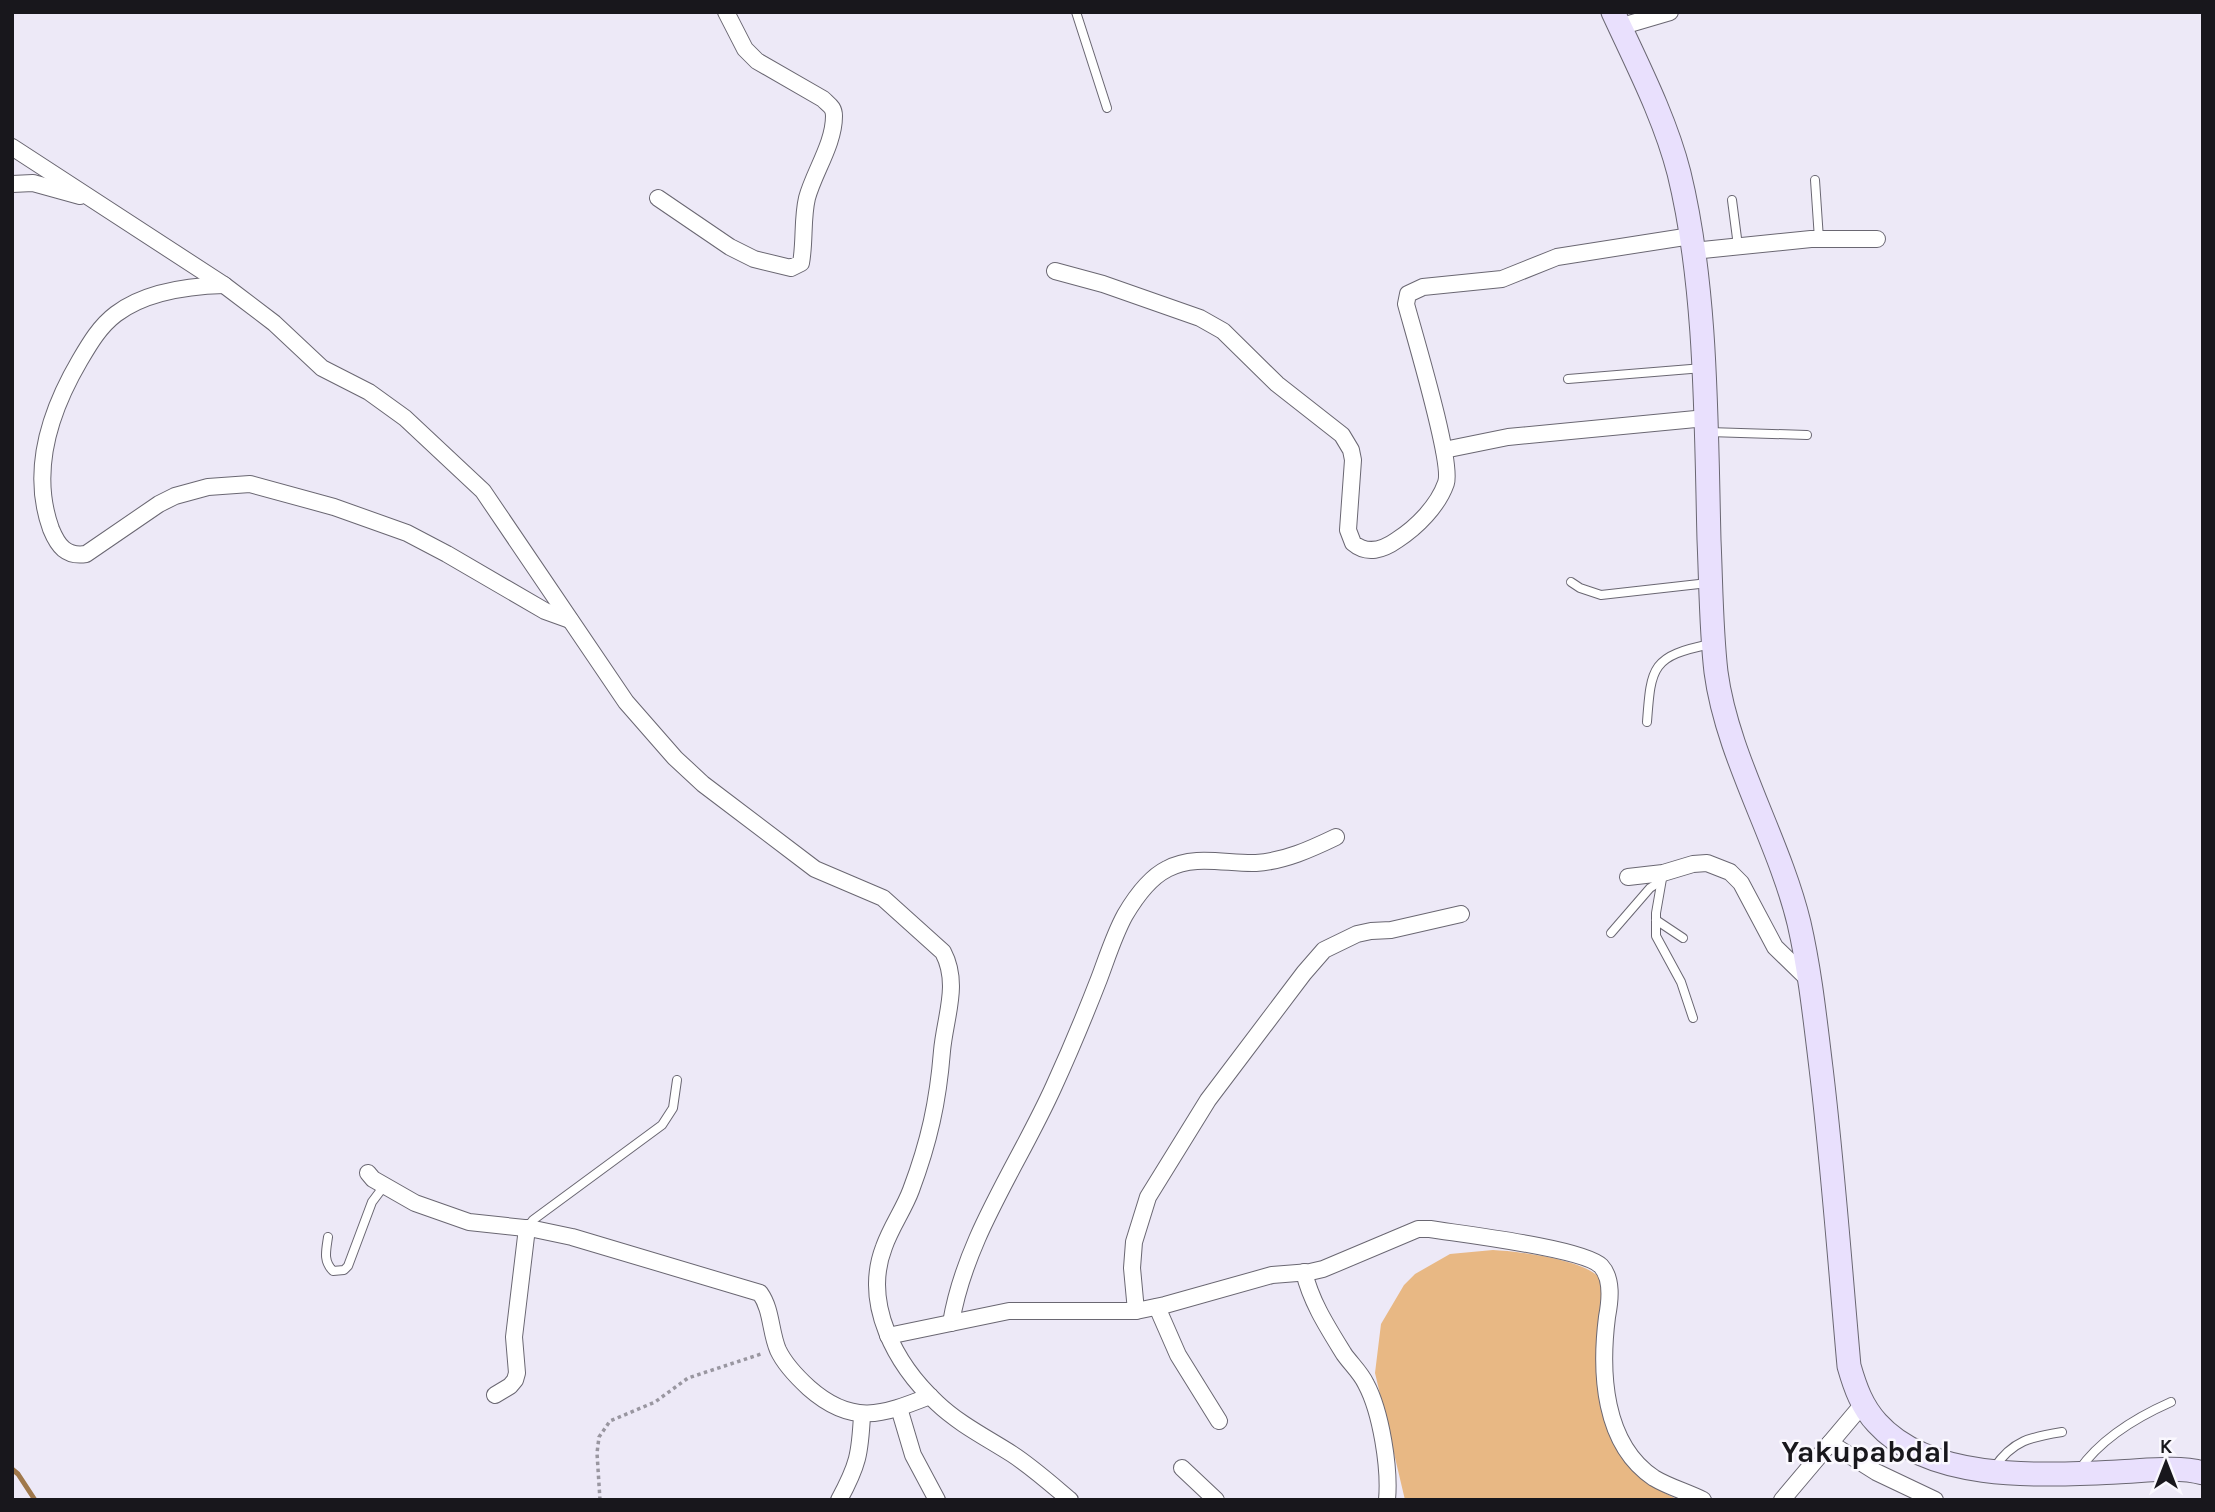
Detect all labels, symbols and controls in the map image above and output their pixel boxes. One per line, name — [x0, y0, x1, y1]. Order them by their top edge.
north arrow — [2131, 1428, 2201, 1498]
district label: Yakupabdal — [1782, 1434, 1950, 1470]
text: K — [2160, 1436, 2173, 1458]

